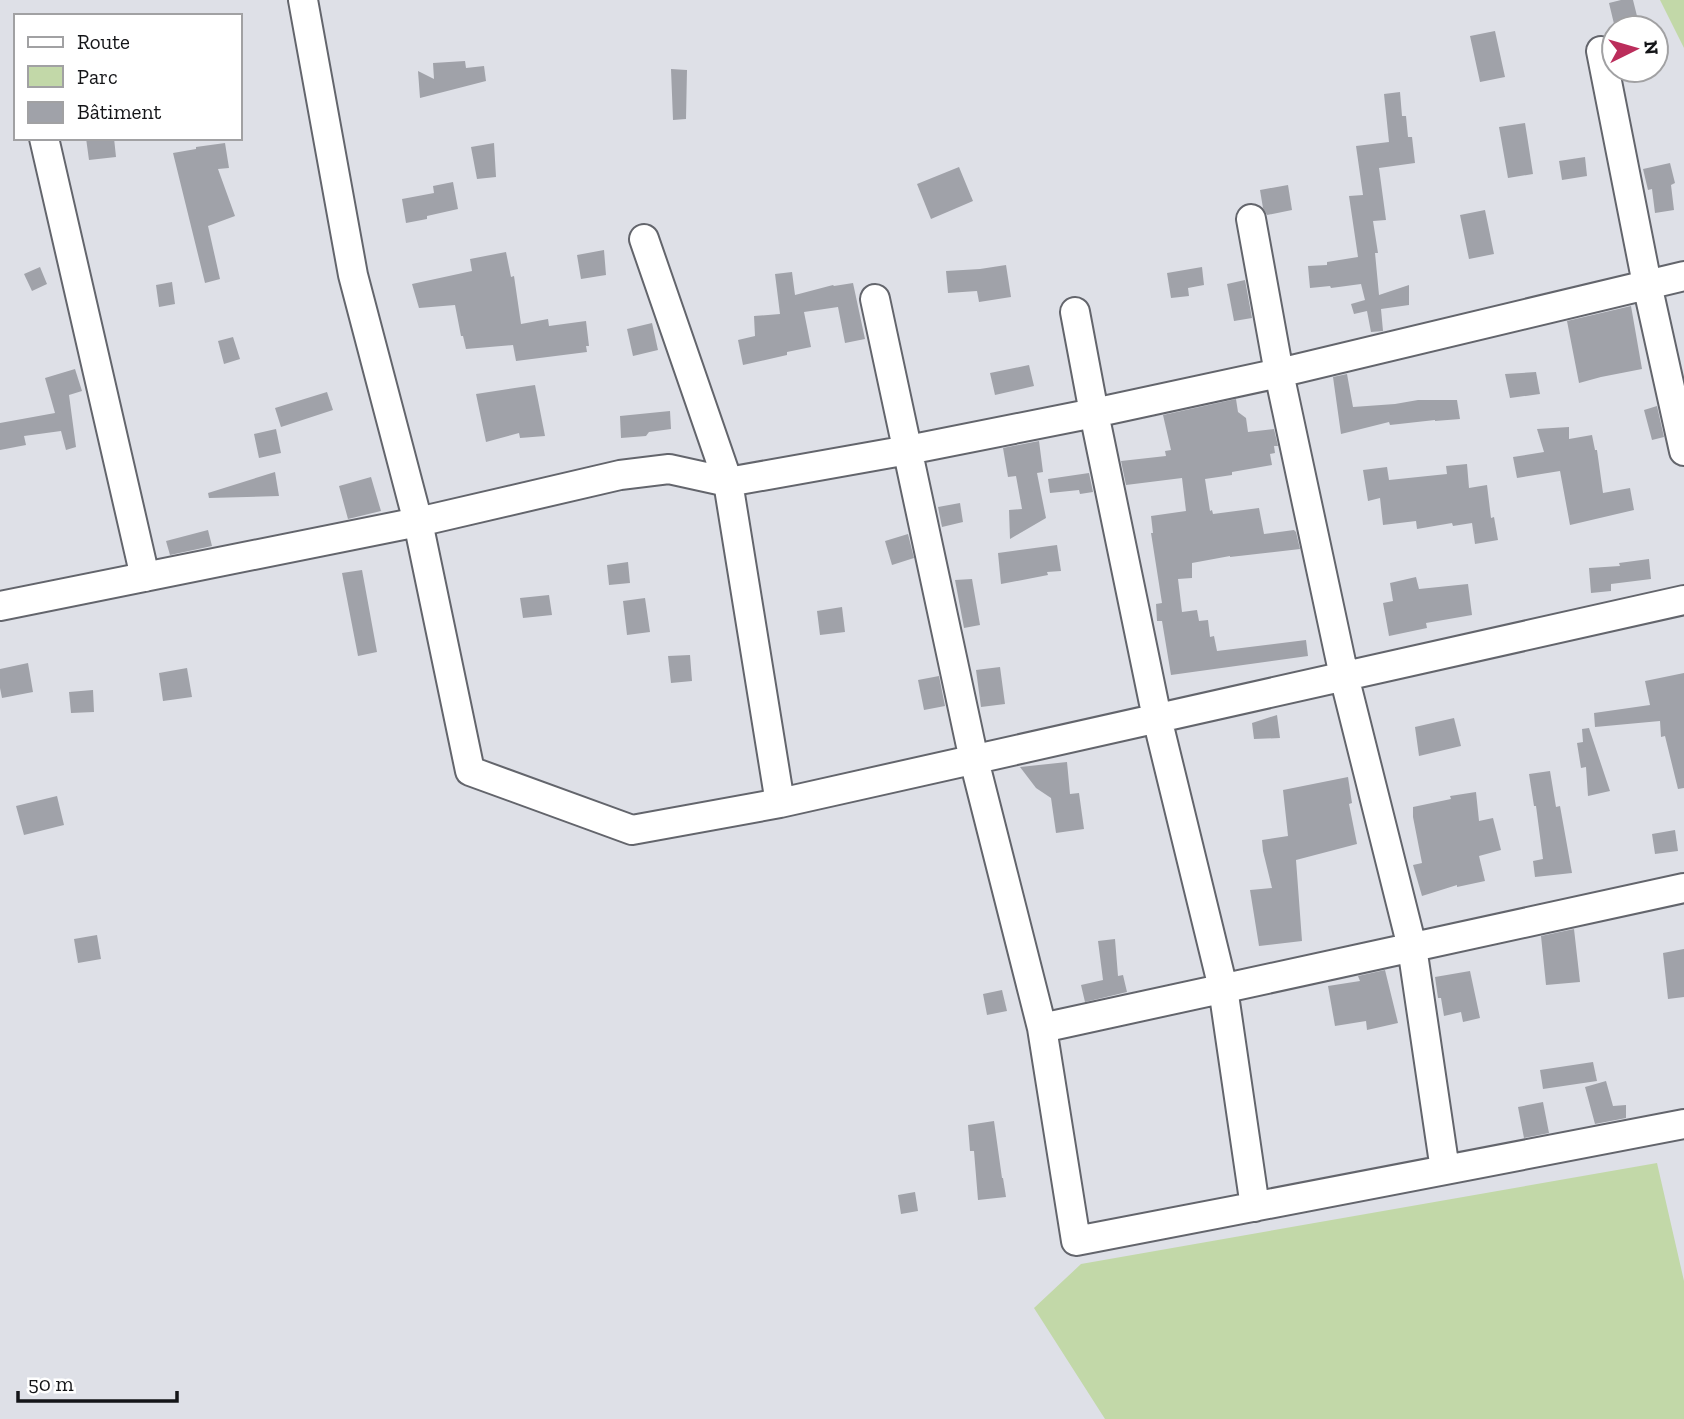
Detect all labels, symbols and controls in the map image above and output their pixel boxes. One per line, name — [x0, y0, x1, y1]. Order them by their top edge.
legend — [14, 14, 242, 140]
north arrow — [1600, 14, 1670, 84]
text: Route — [77, 29, 130, 54]
text: N — [1639, 39, 1664, 56]
text: Parc — [77, 64, 118, 89]
text: Bâtiment — [77, 99, 162, 124]
scale bar — [18, 1360, 177, 1404]
text: 50 m — [28, 1371, 74, 1396]

